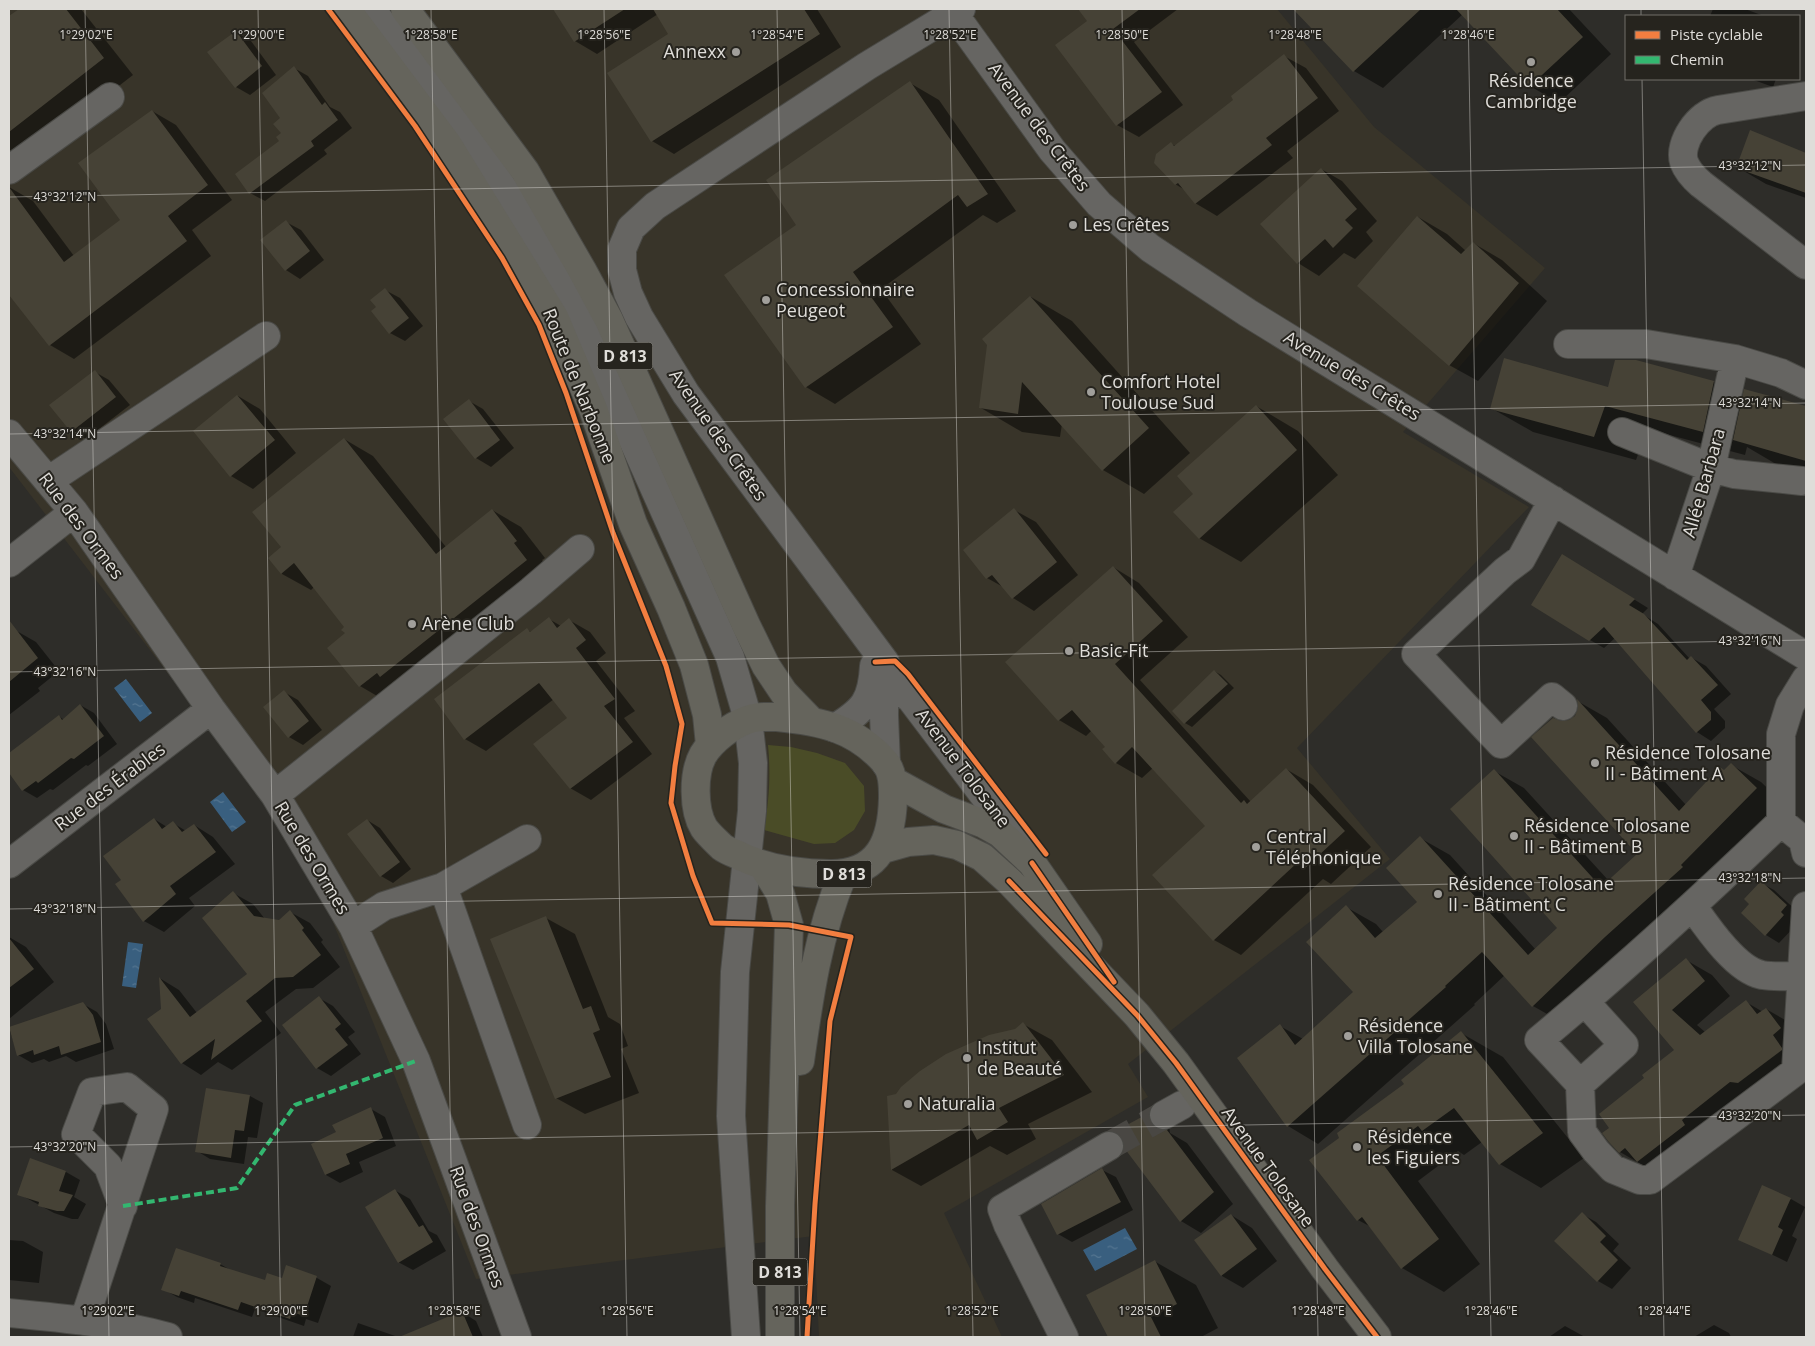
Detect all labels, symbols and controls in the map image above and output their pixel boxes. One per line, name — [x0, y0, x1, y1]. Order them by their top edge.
legend — [1625, 15, 1800, 80]
text: Piste cyclable — [1670, 24, 1763, 44]
text: 1°29'02"E — [59, 26, 113, 43]
text: 1°29'00"E — [231, 26, 285, 43]
text: 1°28'58"E — [404, 26, 458, 43]
text: 1°28'56"E — [577, 26, 631, 43]
text: 1°28'54"E — [750, 26, 804, 43]
text: 1°28'52"E — [923, 26, 977, 43]
text: 1°28'50"E — [1095, 26, 1149, 43]
text: 1°28'48"E — [1268, 26, 1322, 43]
text: 1°28'46"E — [1441, 26, 1495, 43]
place label: Annexx — [664, 39, 727, 63]
marker: Annexx — [730, 46, 742, 58]
text: Chemin — [1670, 49, 1724, 69]
marker: Résidence Cambridge — [1525, 56, 1537, 68]
street label: Avenue des Crêtes — [983, 57, 1096, 196]
place label: Résidence Cambridge — [1485, 68, 1577, 113]
text: 43°32'12"N — [1719, 157, 1781, 174]
text: 43°32'12"N — [34, 188, 96, 205]
place label: Les Crêtes — [1083, 212, 1170, 236]
marker: Les Crêtes — [1067, 219, 1079, 231]
place label: Concessionnaire Peugeot — [776, 277, 915, 322]
marker: Concessionnaire Peugeot — [760, 294, 772, 306]
street label: Route de Narbonne — [538, 305, 622, 467]
street label: Avenue des Crêtes — [1280, 325, 1425, 426]
road number: D 813 — [598, 342, 652, 370]
street label: Avenue des Crêtes — [664, 364, 773, 505]
place label: Comfort Hotel Toulouse Sud — [1101, 369, 1220, 414]
marker: Comfort Hotel Toulouse Sud — [1085, 386, 1097, 398]
text: 43°32'14"N — [1719, 394, 1781, 411]
text: 43°32'14"N — [34, 425, 96, 442]
street label: Allée Barbara — [1676, 425, 1730, 540]
street label: Rue des Ormes — [34, 467, 130, 584]
place label: Arène Club — [422, 611, 515, 635]
marker: Arène Club — [406, 618, 418, 630]
text: 43°32'16"N — [1719, 632, 1781, 649]
place label: Basic-Fit — [1079, 638, 1148, 662]
marker: Basic-Fit — [1063, 645, 1075, 657]
text: 43°32'16"N — [34, 663, 96, 680]
street label: Avenue Tolosane — [911, 703, 1016, 832]
street label: Rue des Érables — [49, 737, 170, 836]
place label: Résidence Tolosane II - Bâtiment A — [1605, 740, 1771, 785]
marker: Résidence Tolosane II - Bâtiment A — [1589, 757, 1601, 769]
street label: Rue des Ormes — [270, 796, 356, 919]
place label: Résidence Tolosane II - Bâtiment B — [1524, 813, 1690, 858]
place label: Central Téléphonique — [1266, 824, 1381, 869]
marker: Résidence Tolosane II - Bâtiment B — [1508, 830, 1520, 842]
marker: Central Téléphonique — [1250, 841, 1262, 853]
road number: D 813 — [816, 861, 872, 888]
text: 43°32'18"N — [1719, 869, 1781, 886]
place label: Résidence Tolosane II - Bâtiment C — [1448, 871, 1614, 916]
marker: Résidence Tolosane II - Bâtiment C — [1432, 888, 1444, 900]
text: 43°32'18"N — [34, 900, 96, 917]
place label: Résidence Villa Tolosane — [1358, 1013, 1473, 1058]
marker: Résidence Villa Tolosane — [1342, 1030, 1354, 1042]
place label: Institut de Beauté — [977, 1035, 1062, 1080]
marker: Institut de Beauté — [961, 1052, 973, 1064]
place label: Naturalia — [918, 1091, 995, 1115]
marker: Naturalia — [902, 1098, 914, 1110]
street label: Avenue Tolosane — [1217, 1101, 1321, 1231]
text: 43°32'20"N — [1719, 1107, 1781, 1124]
place label: Résidence les Figuiers — [1367, 1124, 1460, 1169]
text: 43°32'20"N — [34, 1138, 96, 1155]
marker: Résidence les Figuiers — [1351, 1141, 1363, 1153]
street label: Rue des Ormes — [445, 1162, 511, 1291]
road number: D 813 — [752, 1258, 808, 1286]
text: 1°29'02"E — [81, 1302, 135, 1319]
text: 1°29'00"E — [254, 1302, 308, 1319]
text: 1°28'58"E — [427, 1302, 481, 1319]
text: 1°28'56"E — [600, 1302, 654, 1319]
text: 1°28'54"E — [773, 1302, 827, 1319]
text: 1°28'52"E — [945, 1302, 999, 1319]
text: 1°28'50"E — [1118, 1302, 1172, 1319]
text: 1°28'48"E — [1291, 1302, 1345, 1319]
text: 1°28'46"E — [1464, 1302, 1518, 1319]
text: 1°28'44"E — [1637, 1302, 1691, 1319]

